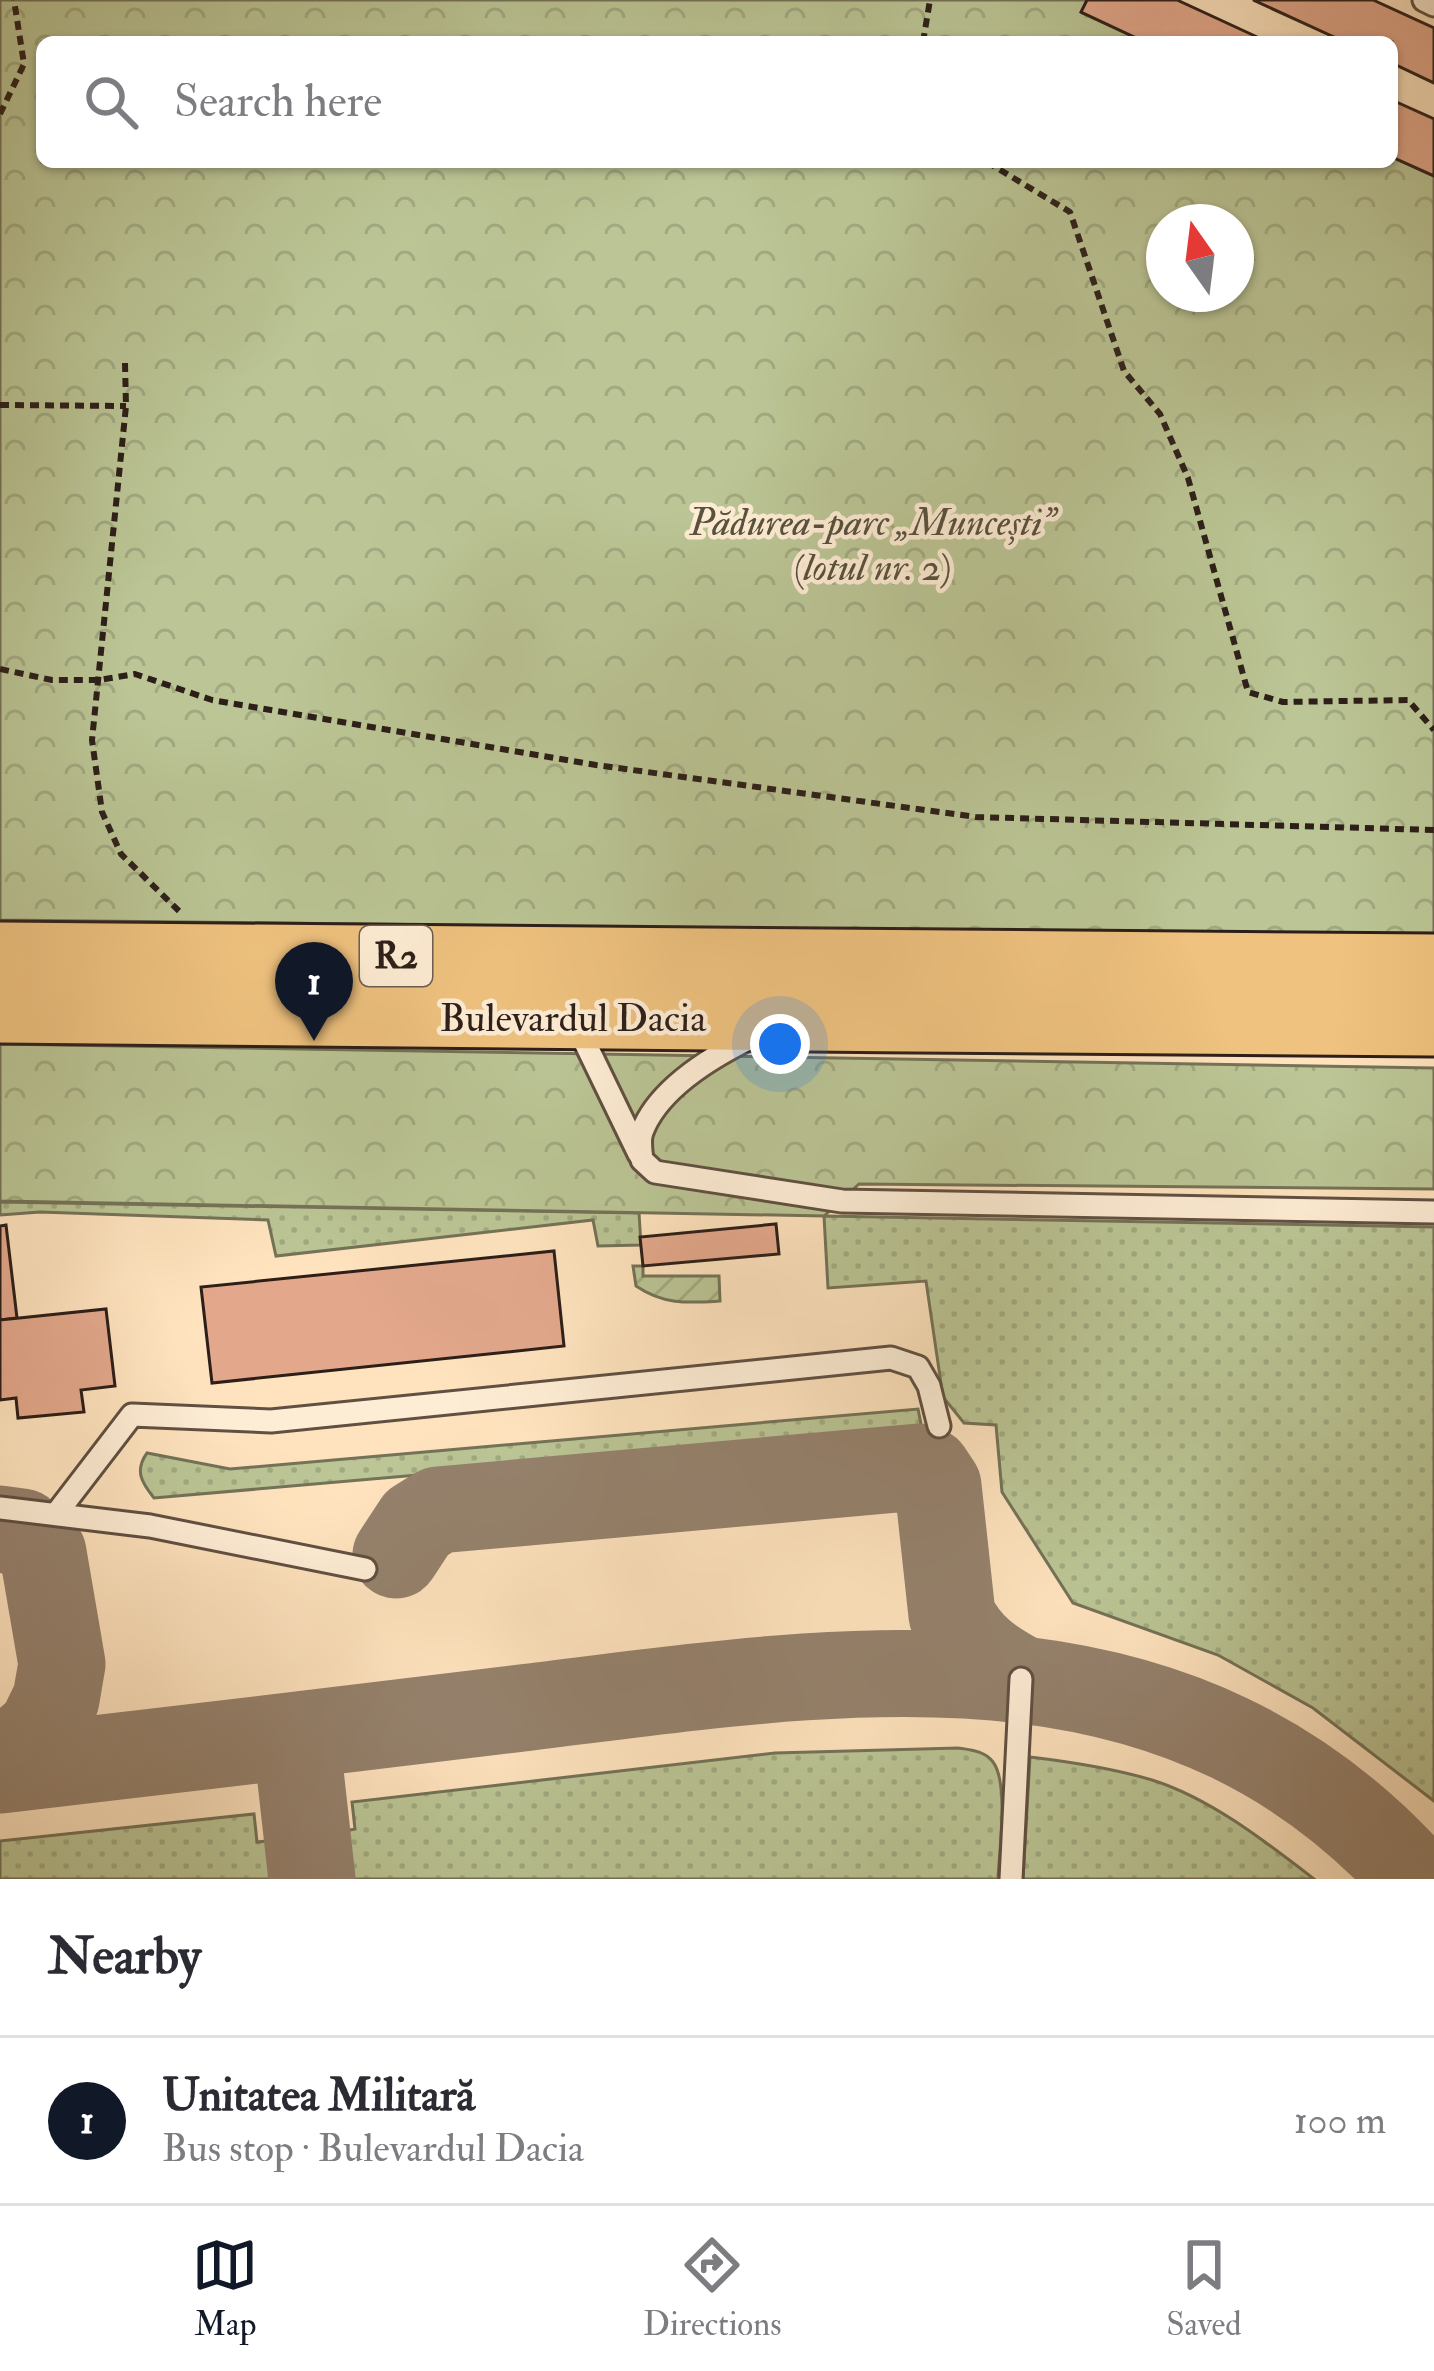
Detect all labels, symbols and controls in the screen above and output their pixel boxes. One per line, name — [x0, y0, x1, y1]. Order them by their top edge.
search box — [36, 36, 1398, 168]
icon: search — [78, 69, 144, 135]
text: Search here — [174, 74, 382, 130]
north arrow — [1146, 204, 1254, 312]
park label: Pădurea-parc „Muncești” (lotul nr. 2) — [688, 498, 1059, 592]
road number: R2 — [360, 926, 432, 986]
pin: 1 — [275, 942, 353, 1041]
street label: Bulevardul Dacia — [440, 994, 707, 1043]
your location — [750, 1014, 810, 1074]
text: Nearby — [48, 1925, 201, 1989]
text: Unitatea Militară — [162, 2068, 475, 2124]
text: 1 — [80, 2096, 94, 2145]
text: 100 m — [1294, 2096, 1386, 2145]
text: Bus stop · Bulevardul Dacia — [162, 2124, 584, 2173]
tab: Map — [192, 2232, 258, 2345]
tab: Directions — [643, 2232, 782, 2345]
tab: Saved — [1166, 2232, 1242, 2345]

